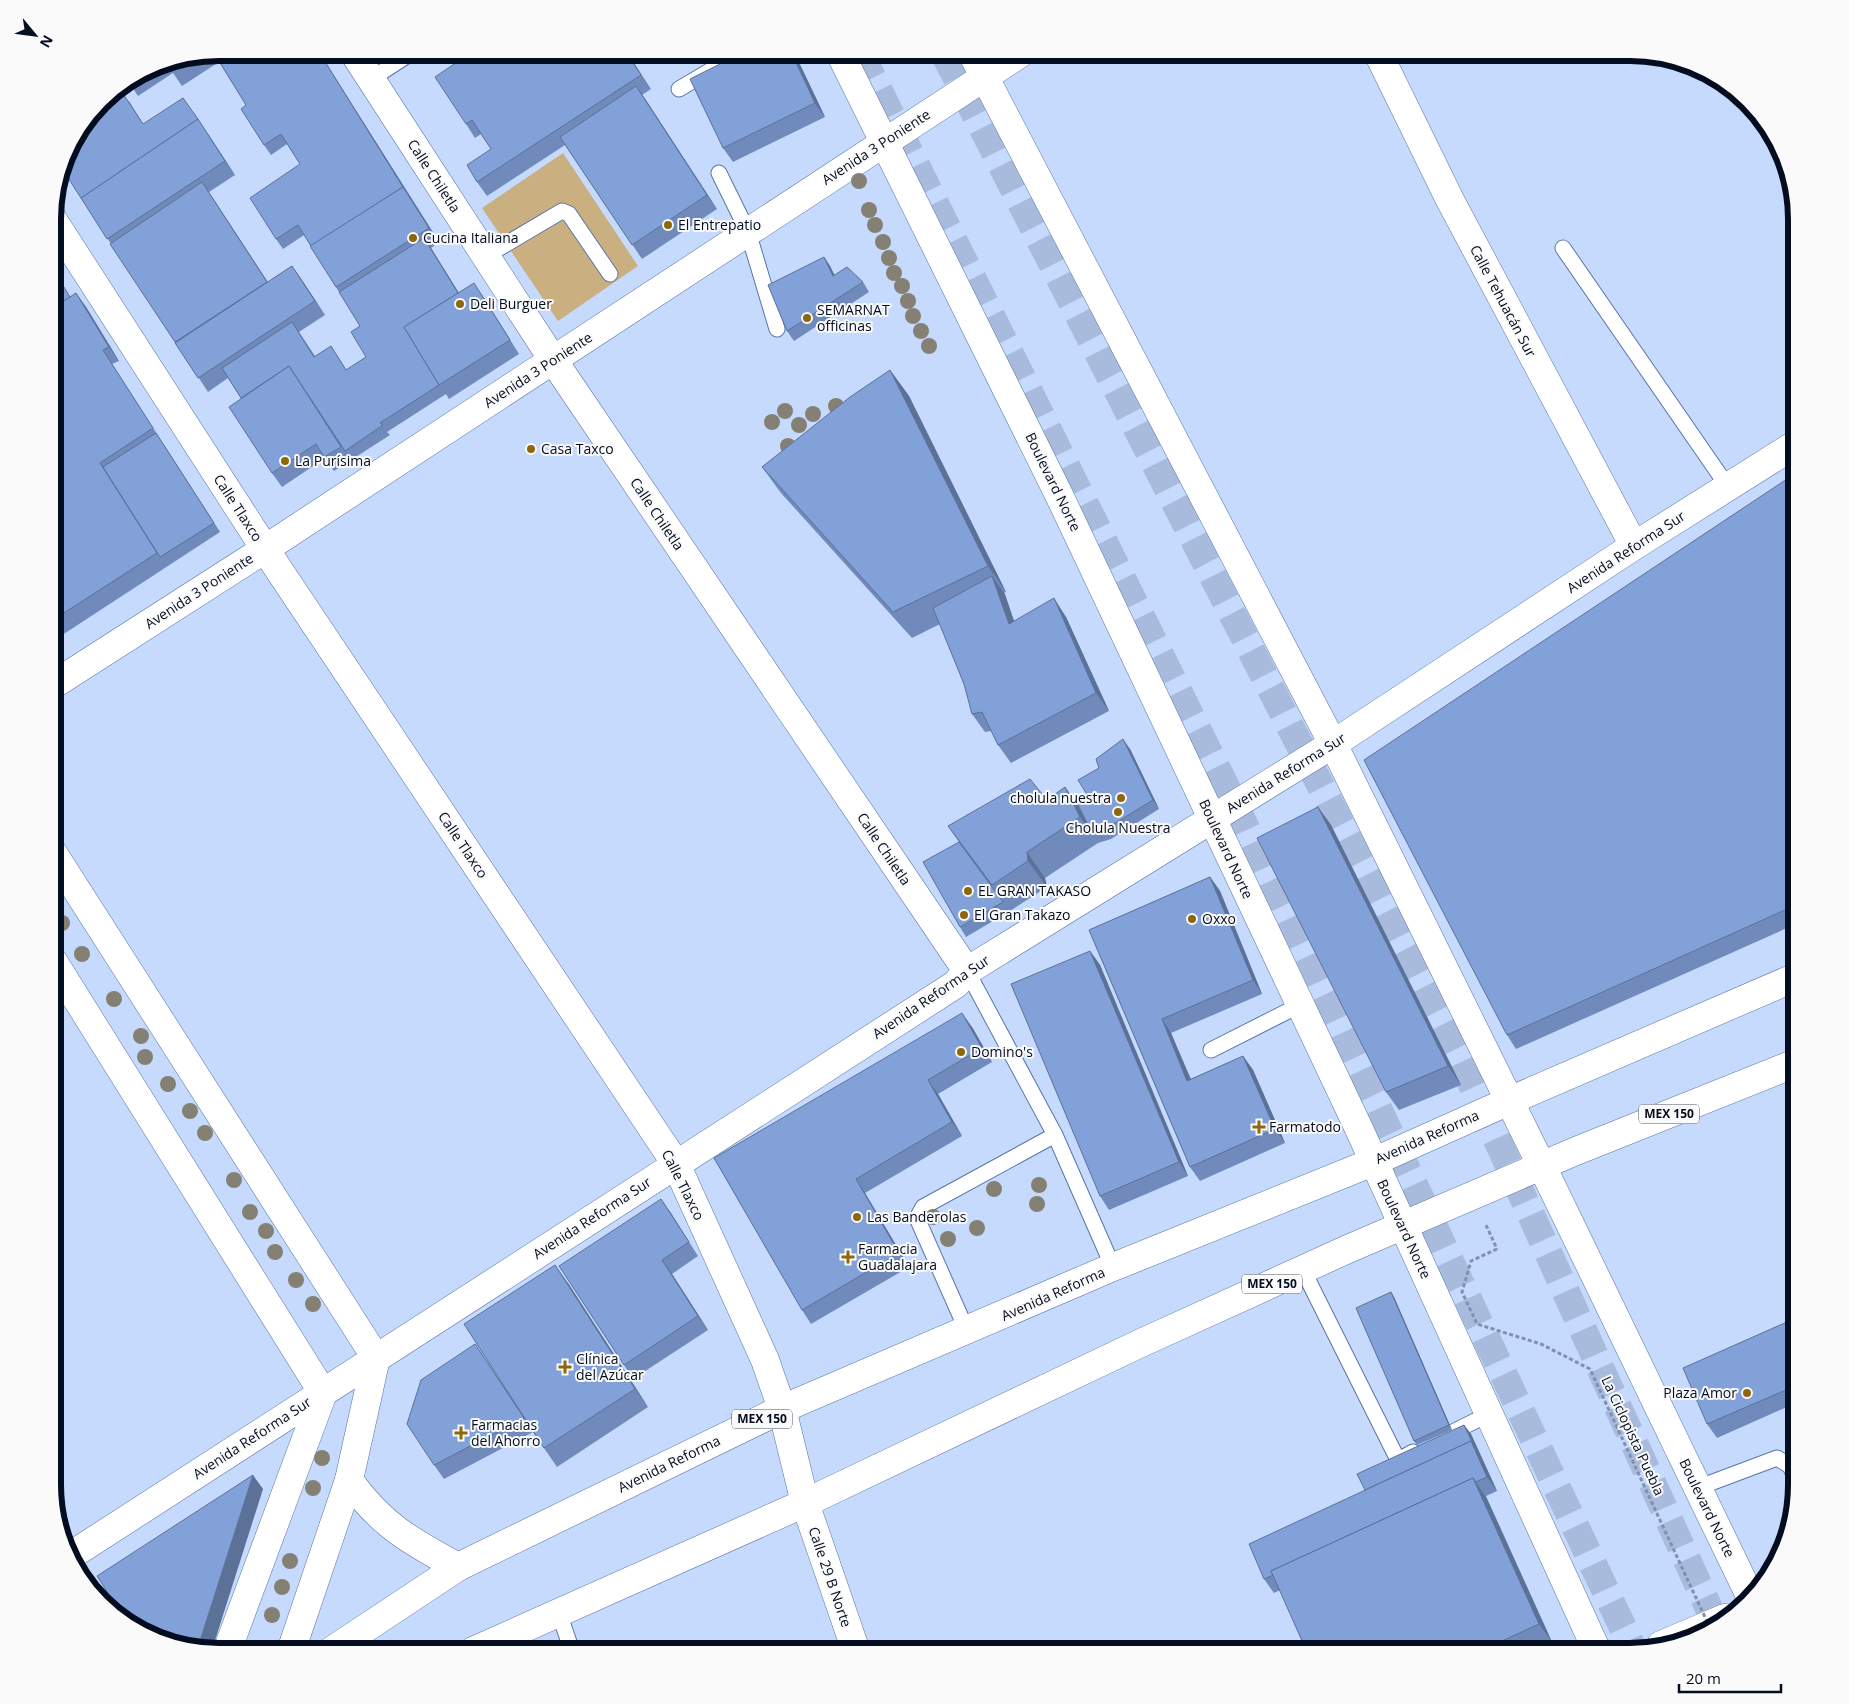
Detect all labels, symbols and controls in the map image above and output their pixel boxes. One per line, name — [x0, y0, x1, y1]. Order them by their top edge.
north arrow — [10, 10, 60, 60]
text: N — [36, 32, 58, 51]
street label: Avenida 3 Poniente — [818, 104, 934, 189]
street label: Calle Chiletla — [404, 135, 465, 216]
place label: El Entrepatio — [678, 215, 761, 234]
marker: El Entrepatio — [662, 219, 674, 231]
place label: Cucina Italiana — [423, 228, 519, 247]
marker: Cucina Italiana — [407, 232, 419, 244]
street label: Calle Tehuacán Sur — [1466, 241, 1541, 360]
place label: Deli Burguer — [470, 294, 552, 313]
marker: Deli Burguer — [454, 298, 466, 310]
place label: SEMARNAT officinas — [817, 300, 890, 335]
marker: SEMARNAT officinas — [801, 312, 813, 324]
street label: Avenida 3 Poniente — [480, 327, 596, 412]
street label: Boulevard Norte — [1021, 429, 1086, 534]
place label: Casa Taxco — [541, 439, 614, 458]
marker: Casa Taxco — [525, 443, 537, 455]
place label: La Purísima — [295, 451, 371, 470]
marker: La Purísima — [279, 455, 291, 467]
street label: Calle Tlaxco — [210, 470, 267, 545]
street label: Calle Chiletla — [626, 474, 689, 554]
street label: Avenida Reforma Sur — [1563, 506, 1689, 597]
street label: Avenida 3 Poniente — [141, 548, 257, 633]
street label: Avenida Reforma Sur — [1222, 728, 1349, 817]
place label: cholula nuestra — [1010, 788, 1111, 807]
marker: cholula nuestra — [1115, 792, 1127, 804]
street label: Boulevard Norte — [1195, 796, 1258, 902]
marker: Cholula Nuestra — [1112, 806, 1124, 818]
street label: Calle Tlaxco — [434, 808, 493, 882]
street label: Calle Chiletla — [853, 809, 916, 889]
place label: Cholula Nuestra — [1065, 818, 1171, 837]
place label: EL GRAN TAKASO — [978, 881, 1091, 900]
marker: EL GRAN TAKASO — [962, 885, 974, 897]
place label: El Gran Takazo — [974, 905, 1070, 924]
marker: El Gran Takazo — [958, 909, 970, 921]
place label: Oxxo — [1202, 909, 1236, 928]
marker: Oxxo — [1186, 913, 1198, 925]
street label: Avenida Reforma Sur — [868, 950, 993, 1043]
place label: Domino's — [971, 1042, 1033, 1061]
marker: Domino's — [955, 1046, 967, 1058]
road number: MEX 150 — [1639, 1104, 1699, 1124]
street label: Avenida Reforma — [1372, 1105, 1482, 1168]
place label: Farmatodo — [1269, 1117, 1341, 1136]
marker: Farmatodo — [1253, 1121, 1265, 1133]
street label: Calle Tlaxco — [658, 1146, 709, 1223]
street label: Avenida Reforma Sur — [529, 1172, 655, 1263]
street label: Boulevard Norte — [1373, 1176, 1436, 1282]
place label: Las Banderolas — [867, 1207, 967, 1226]
marker: Las Banderolas — [851, 1211, 863, 1223]
place label: Farmacia Guadalajara — [858, 1239, 937, 1274]
marker: Farmacia Guadalajara — [842, 1251, 854, 1263]
street label: Avenida Reforma — [998, 1262, 1108, 1325]
road number: MEX 150 — [1242, 1274, 1302, 1294]
place label: Clínica del Azúcar — [576, 1349, 644, 1384]
marker: Clínica del Azúcar — [558, 1360, 572, 1374]
street label: La Ciclopista Puebla — [1597, 1373, 1669, 1499]
place label: Plaza Amor — [1663, 1383, 1737, 1402]
marker: Plaza Amor — [1741, 1387, 1753, 1399]
street label: Avenida Reforma Sur — [189, 1392, 315, 1483]
road number: MEX 150 — [732, 1410, 792, 1428]
place label: Farmacias del Ahorro — [471, 1415, 540, 1450]
marker: Farmacias del Ahorro — [455, 1427, 467, 1439]
street label: Avenida Reforma — [614, 1430, 723, 1497]
street label: Boulevard Norte — [1675, 1455, 1740, 1560]
street label: Calle 29 B Norte — [804, 1524, 857, 1630]
scale bar — [1679, 1662, 1782, 1694]
text: 20 m — [1686, 1668, 1721, 1688]

